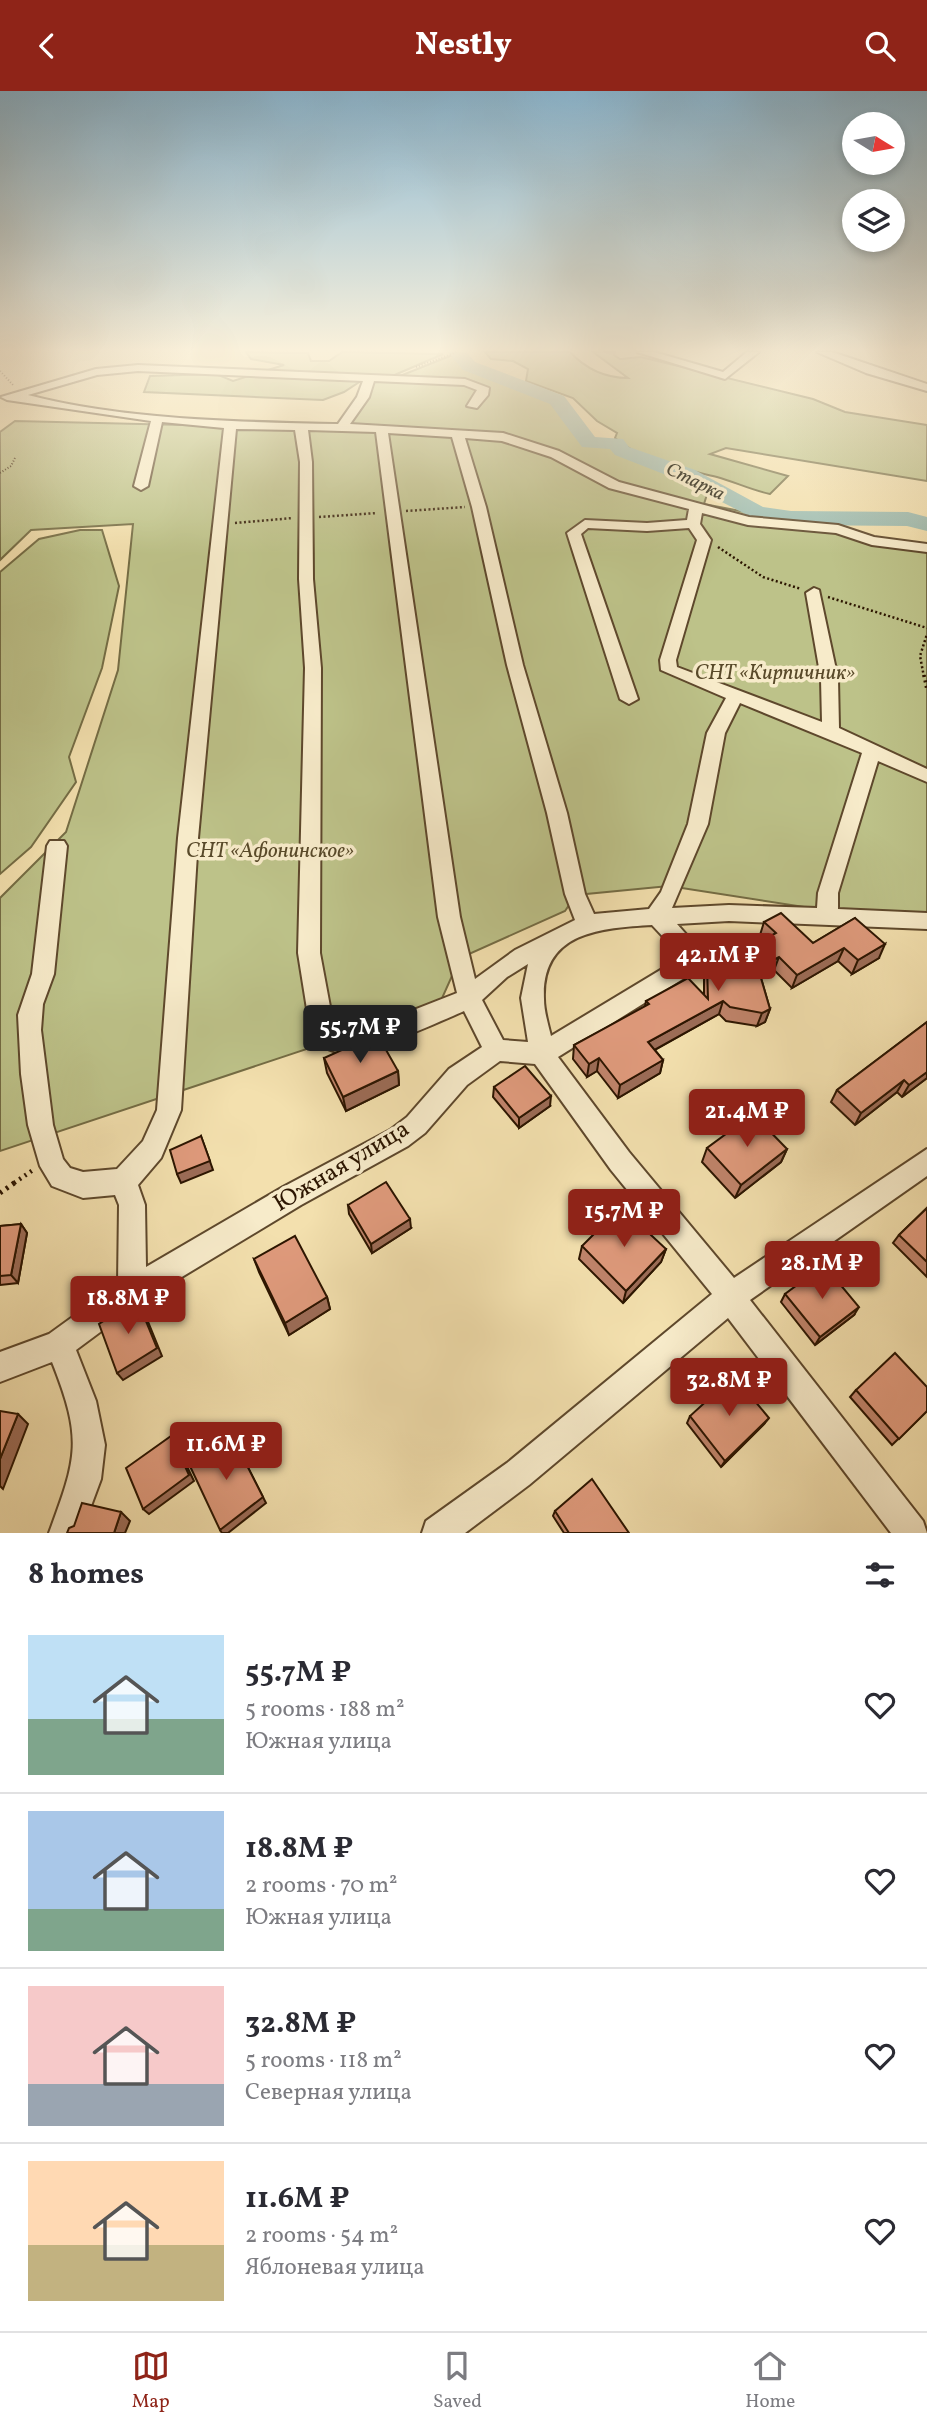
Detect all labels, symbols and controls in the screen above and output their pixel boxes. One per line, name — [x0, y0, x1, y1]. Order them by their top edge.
text: Nestly — [415, 24, 512, 68]
icon: back — [28, 27, 66, 65]
icon: search — [861, 27, 899, 65]
north arrow — [842, 112, 905, 175]
map controls — [842, 112, 905, 252]
button: layers — [842, 189, 905, 252]
water label: Старка — [661, 457, 729, 507]
park label: СНТ «Кирпичник» — [695, 659, 855, 688]
park label: СНТ «Афонинское» — [186, 837, 354, 866]
pin: 42.1M ₽ — [653, 933, 783, 993]
text: 42.1M ₽ — [676, 940, 760, 972]
pin: 55.7M ₽ — [295, 1005, 425, 1065]
text: 55.7M ₽ — [319, 1012, 401, 1044]
pin: 21.4M ₽ — [682, 1089, 812, 1149]
text: 21.4M ₽ — [705, 1096, 789, 1128]
street label: Южная улица — [268, 1113, 416, 1221]
pin: 15.7M ₽ — [559, 1189, 689, 1249]
text: 15.7M ₽ — [584, 1196, 664, 1228]
pin: 28.1M ₽ — [757, 1241, 887, 1301]
text: 28.1M ₽ — [781, 1248, 863, 1280]
pin: 18.8M ₽ — [63, 1277, 193, 1336]
text: 18.8M ₽ — [86, 1283, 170, 1315]
pin: 32.8M ₽ — [664, 1359, 794, 1418]
text: 32.8M ₽ — [686, 1365, 772, 1397]
pin: 11.6M ₽ — [161, 1423, 291, 1482]
text: 11.6M ₽ — [186, 1429, 266, 1461]
text: 8 homes — [28, 1554, 144, 1596]
icon: filters — [861, 1556, 899, 1594]
text: 55.7M ₽ — [245, 1652, 351, 1694]
icon: home — [84, 1663, 168, 1747]
icon: heart — [861, 1686, 899, 1724]
text: 5 rooms · 188 m² — [245, 1694, 404, 1726]
text: Южная улица — [245, 1726, 392, 1758]
text: 18.8M ₽ — [245, 1828, 353, 1870]
icon: home — [84, 1839, 168, 1923]
icon: heart — [861, 1862, 899, 1900]
text: 2 rooms · 70 m² — [245, 1870, 398, 1902]
text: Южная улица — [245, 1902, 392, 1934]
text: 32.8M ₽ — [245, 2003, 356, 2045]
icon: home — [84, 2014, 168, 2098]
icon: heart — [861, 2037, 899, 2075]
text: 5 rooms · 118 m² — [245, 2045, 402, 2077]
text: Северная улица — [245, 2077, 412, 2109]
text: 11.6M ₽ — [245, 2178, 350, 2220]
icon: home — [84, 2189, 168, 2273]
icon: heart — [861, 2212, 899, 2250]
text: 2 rooms · 54 m² — [245, 2220, 398, 2252]
text: Яблоневая улица — [245, 2252, 425, 2284]
tab: Map — [132, 2347, 170, 2415]
tab: Saved — [433, 2347, 482, 2415]
tab: Home — [745, 2347, 795, 2415]

